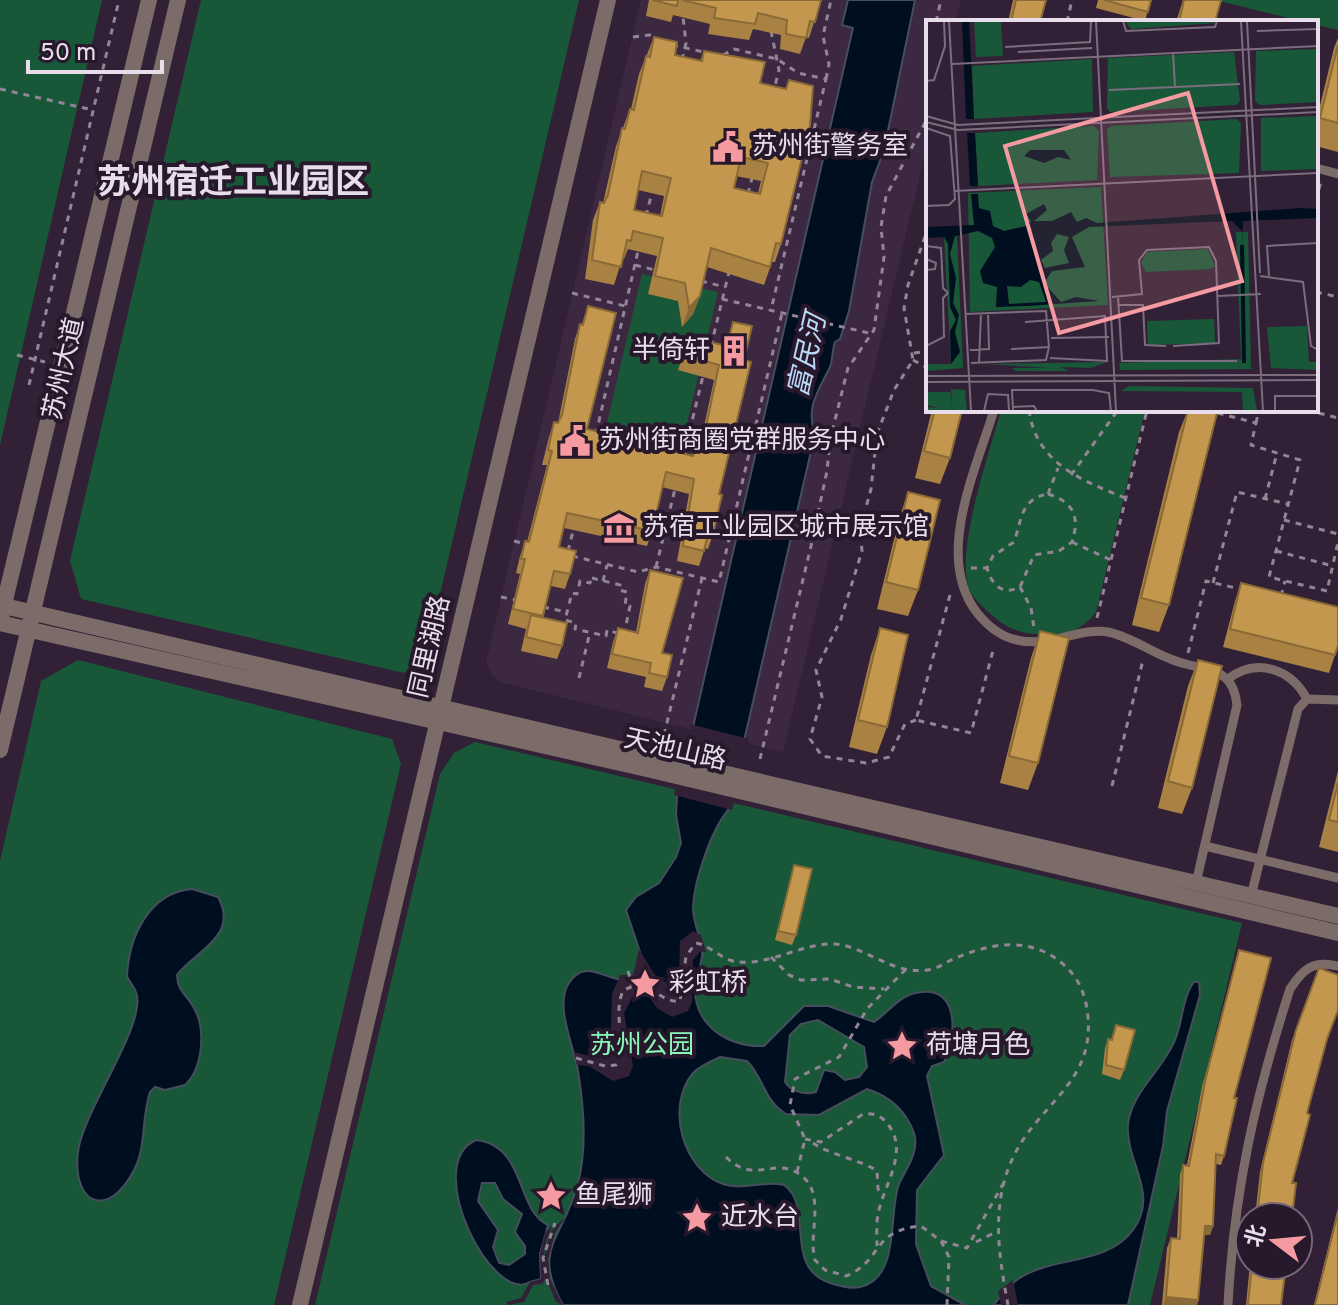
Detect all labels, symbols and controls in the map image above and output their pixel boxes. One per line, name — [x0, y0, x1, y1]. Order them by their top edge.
inset map — [926, 20, 1318, 412]
scale bar — [28, 24, 162, 74]
text: 50 m — [40, 39, 96, 69]
public building icon: 苏州街警务室 — [711, 130, 745, 164]
place label: 苏州街警务室 — [752, 131, 908, 164]
district label: 苏州宿迁工业园区 — [97, 163, 369, 206]
water label: 富民河 — [782, 306, 837, 401]
street label: 苏州大道 — [37, 315, 93, 423]
building icon: 半倚轩 — [717, 334, 751, 368]
place label: 半倚轩 — [632, 335, 710, 368]
public building icon: 苏州街商圈党群服务中心 — [558, 424, 592, 458]
place label: 苏州街商圈党群服务中心 — [599, 425, 885, 458]
museum icon: 苏宿工业园区城市展示馆 — [602, 511, 636, 545]
place label: 苏宿工业园区城市展示馆 — [643, 512, 929, 545]
street label: 同里湖路 — [403, 593, 459, 701]
street label: 天池山路 — [621, 723, 729, 779]
place icon: 彩虹桥 — [628, 967, 662, 1001]
place label: 彩虹桥 — [669, 968, 747, 1001]
place icon: 荷塘月色 — [885, 1029, 919, 1063]
park label: 苏州公园 — [590, 1030, 694, 1063]
place label: 荷塘月色 — [926, 1030, 1030, 1063]
place icon: 鱼尾狮 — [534, 1179, 568, 1213]
place label: 鱼尾狮 — [575, 1180, 653, 1213]
place icon: 近水台 — [680, 1201, 714, 1235]
north arrow — [1234, 1201, 1314, 1281]
place label: 近水台 — [721, 1202, 799, 1235]
text: 北 — [1241, 1222, 1273, 1250]

